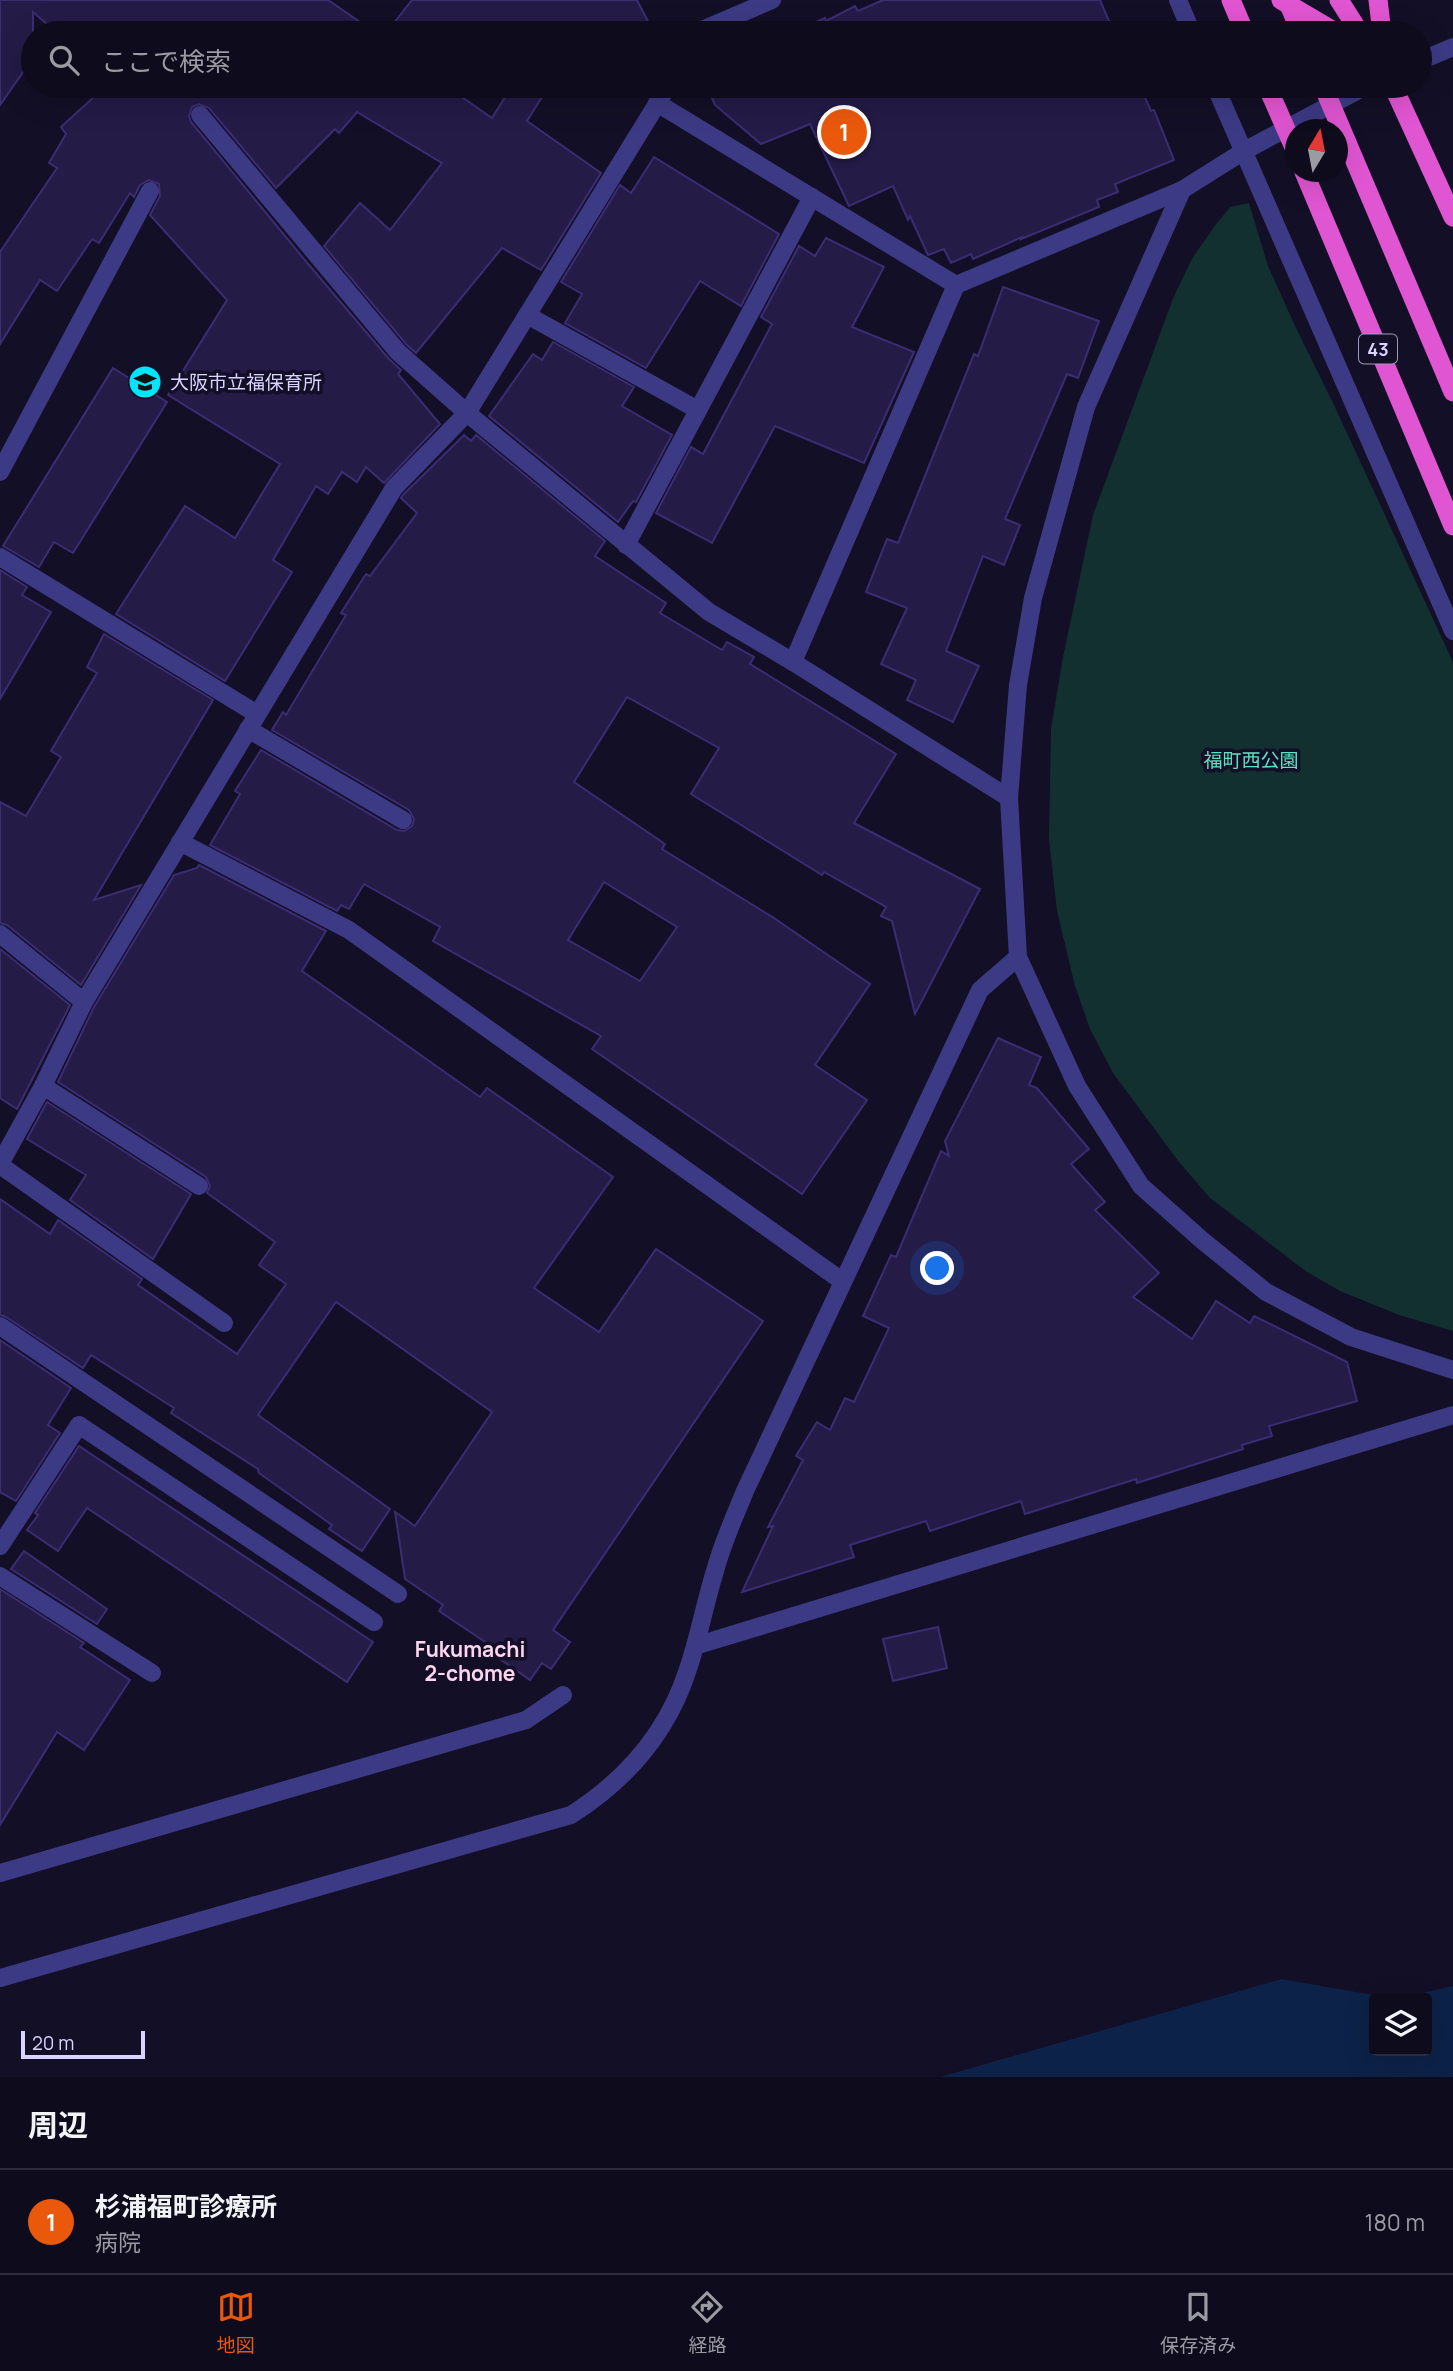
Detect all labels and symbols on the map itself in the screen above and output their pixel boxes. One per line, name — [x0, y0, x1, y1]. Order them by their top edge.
pin: 1 — [821, 106, 867, 158]
north arrow — [1285, 119, 1348, 182]
road number: 43 — [1359, 334, 1397, 363]
school or university icon: 大阪市立福保育所 — [126, 363, 164, 401]
place label: 大阪市立福保育所 — [170, 369, 322, 395]
park label: 福町西公園 — [1203, 747, 1299, 773]
your location — [920, 1251, 954, 1285]
district label: Fukumachi 2-chome — [415, 1635, 525, 1687]
scale bar — [21, 2028, 145, 2060]

